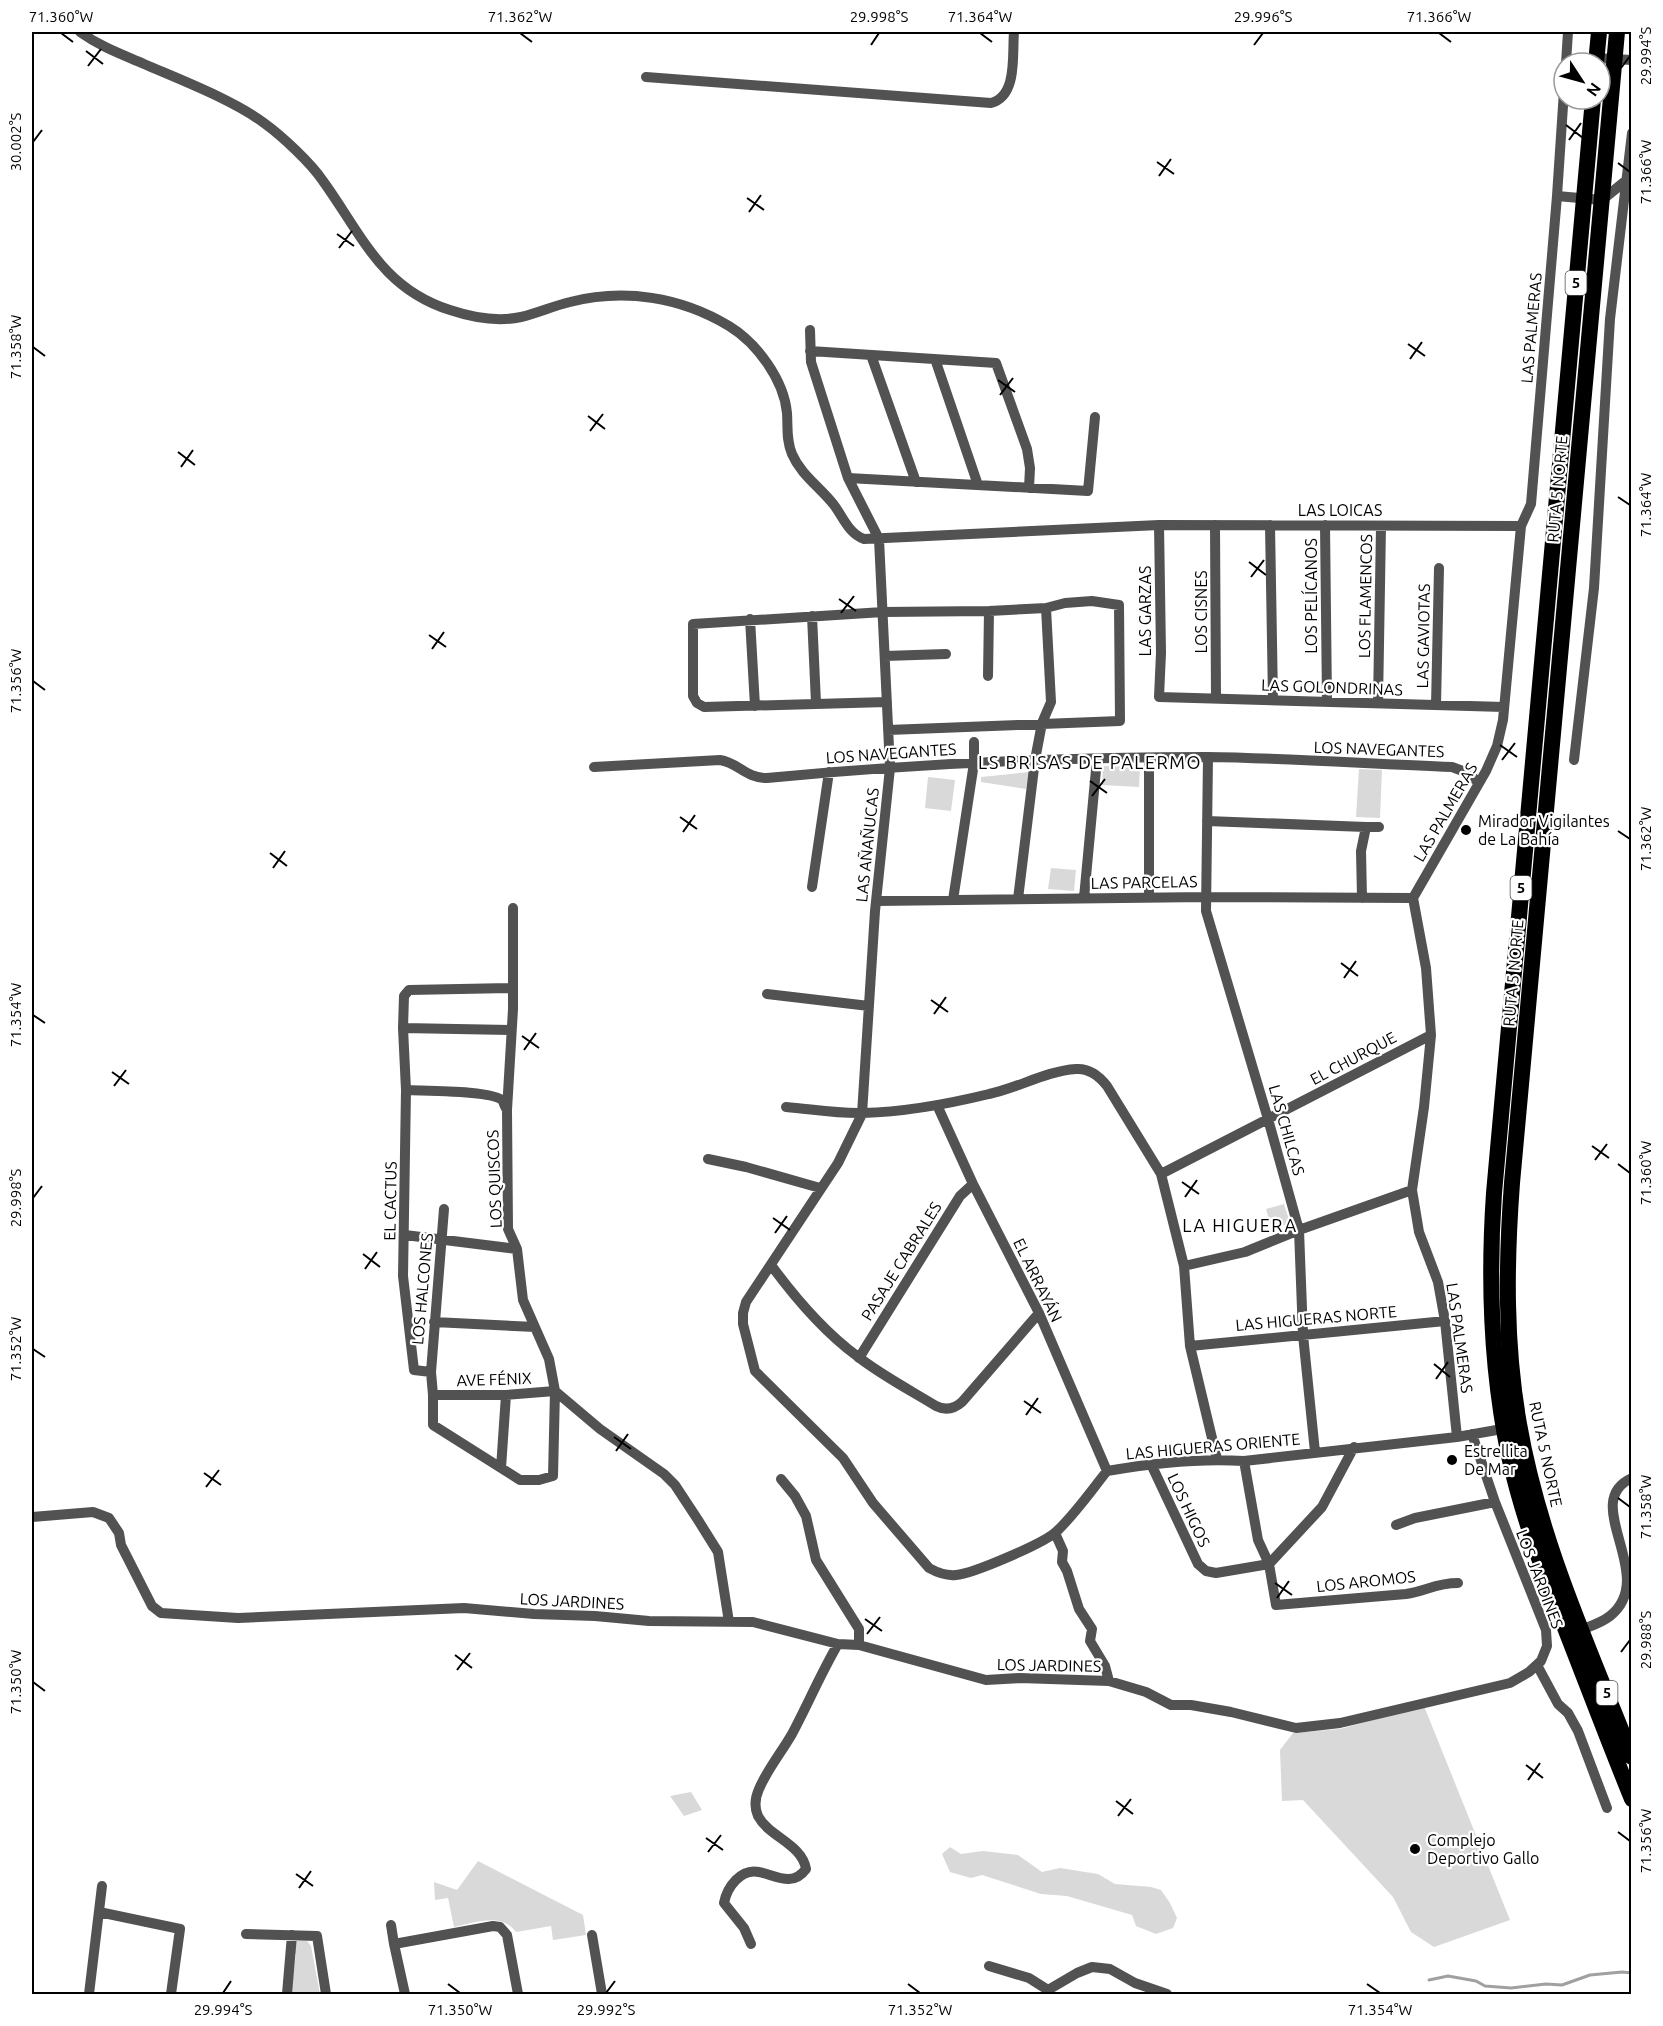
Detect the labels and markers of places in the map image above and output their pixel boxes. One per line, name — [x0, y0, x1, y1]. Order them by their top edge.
place label: Mirador Vigilantes de La Bahía — [1478, 812, 1610, 848]
marker: Mirador Vigilantes de La Bahía — [1459, 823, 1473, 837]
place label: Estrellita De Mar — [1464, 1442, 1528, 1478]
marker: Estrellita De Mar — [1445, 1453, 1459, 1467]
place label: Complejo Deportivo Gallo — [1427, 1831, 1539, 1867]
marker: Complejo Deportivo Gallo — [1408, 1842, 1422, 1856]

